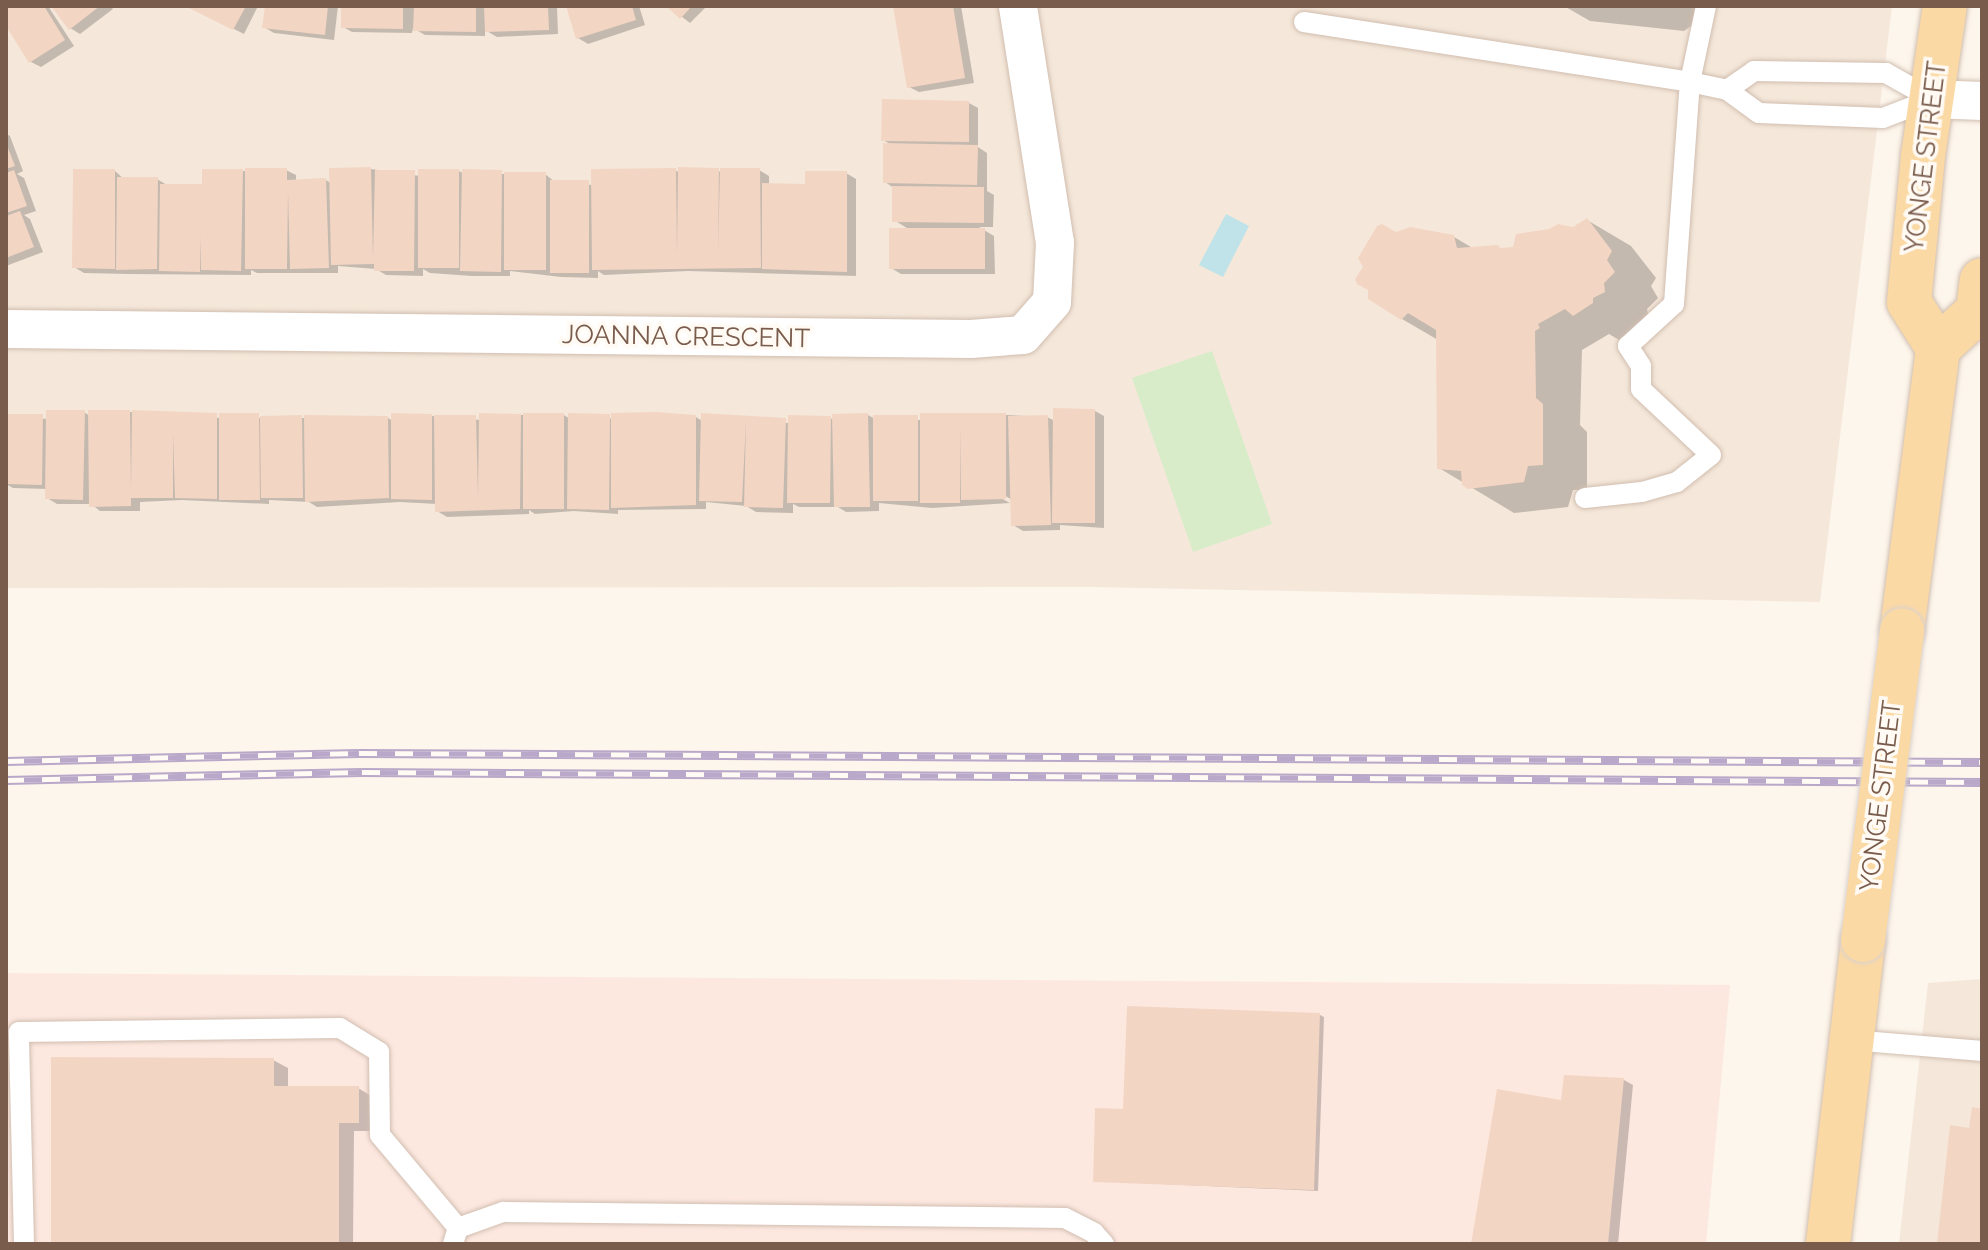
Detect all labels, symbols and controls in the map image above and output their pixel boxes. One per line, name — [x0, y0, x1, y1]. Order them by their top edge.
street label: YONGE STREET — [1899, 60, 1953, 254]
street label: JOANNA CRESCENT — [561, 319, 811, 355]
street label: YONGE STREET — [1854, 699, 1908, 893]

